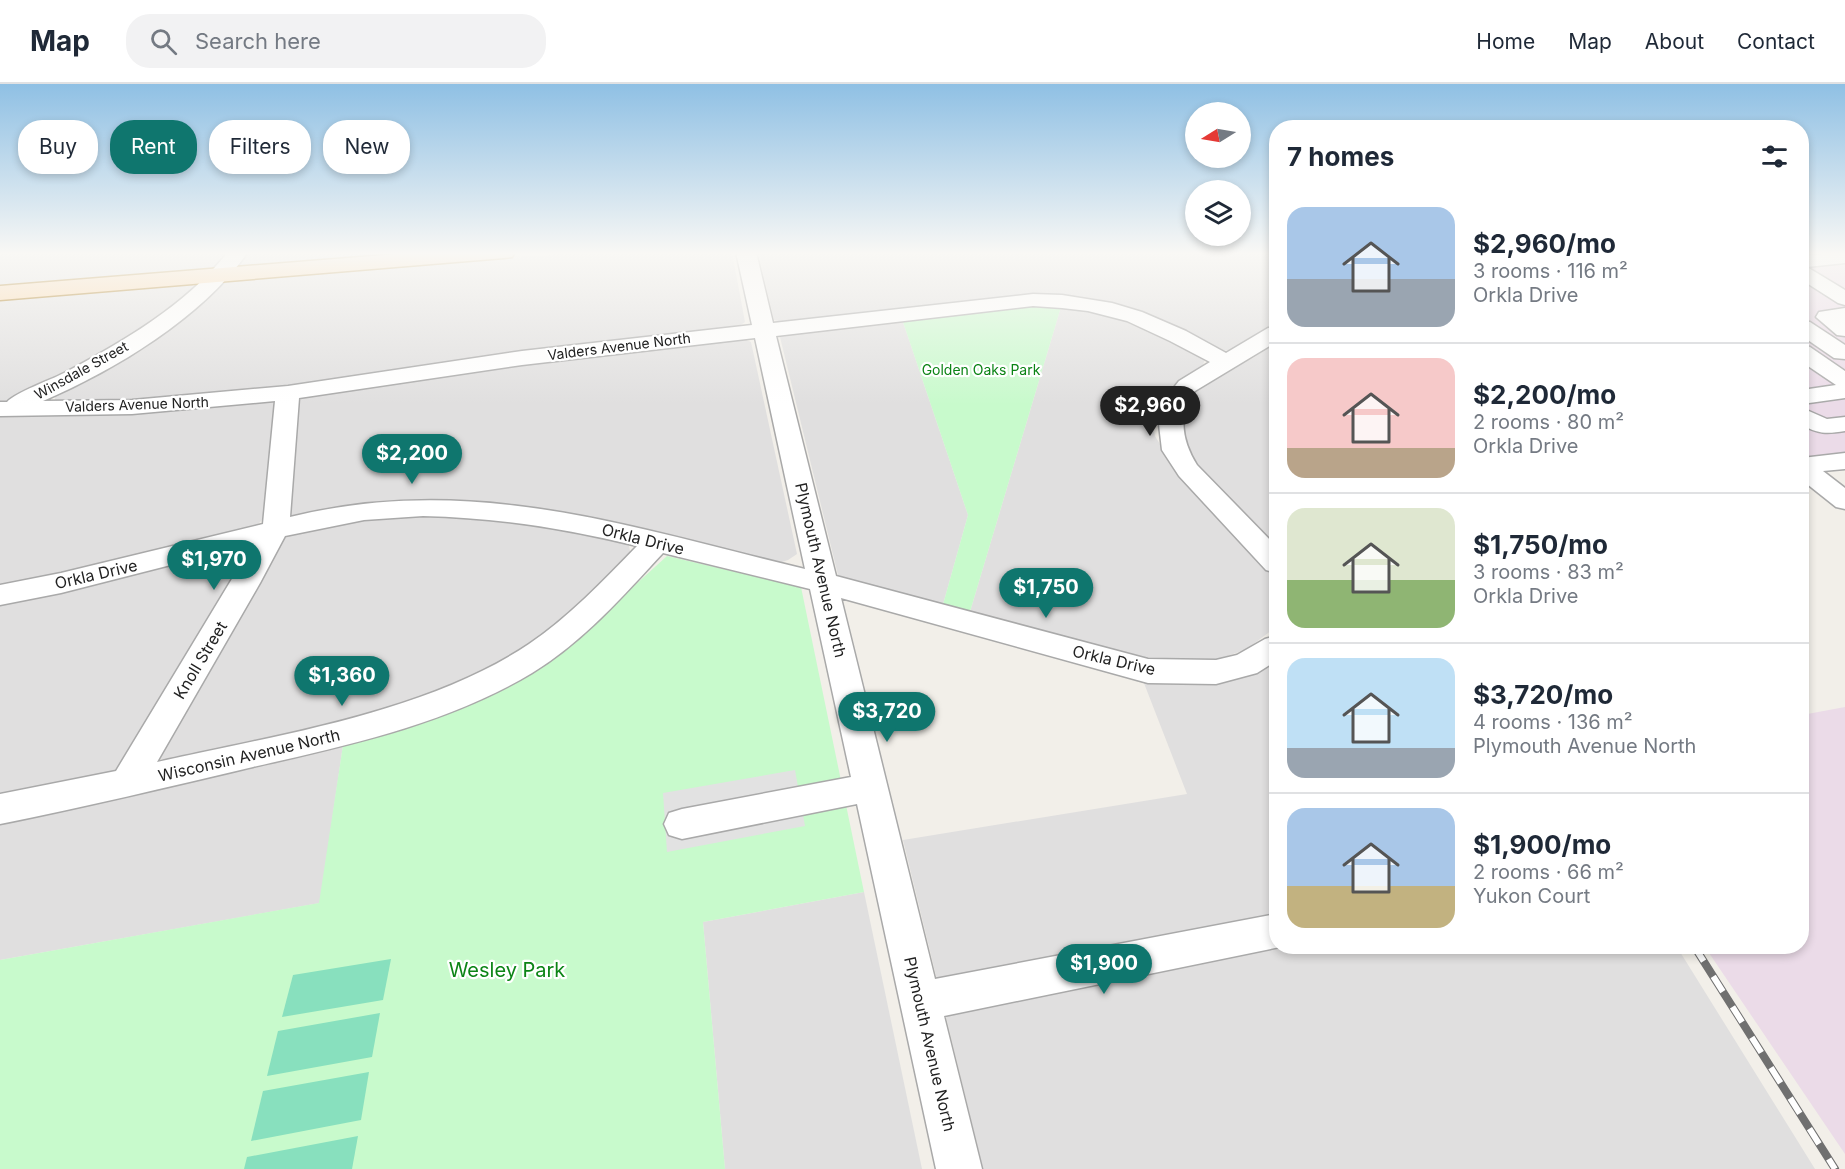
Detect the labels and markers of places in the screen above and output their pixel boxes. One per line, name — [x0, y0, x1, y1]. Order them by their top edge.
pin: $2,960 — [1101, 386, 1199, 437]
pin: $2,200 — [363, 434, 461, 485]
pin: $1,970 — [165, 540, 263, 591]
pin: $1,750 — [997, 568, 1095, 619]
pin: $1,360 — [293, 656, 391, 707]
pin: $3,720 — [838, 692, 936, 743]
pin: $1,900 — [1055, 944, 1153, 995]

